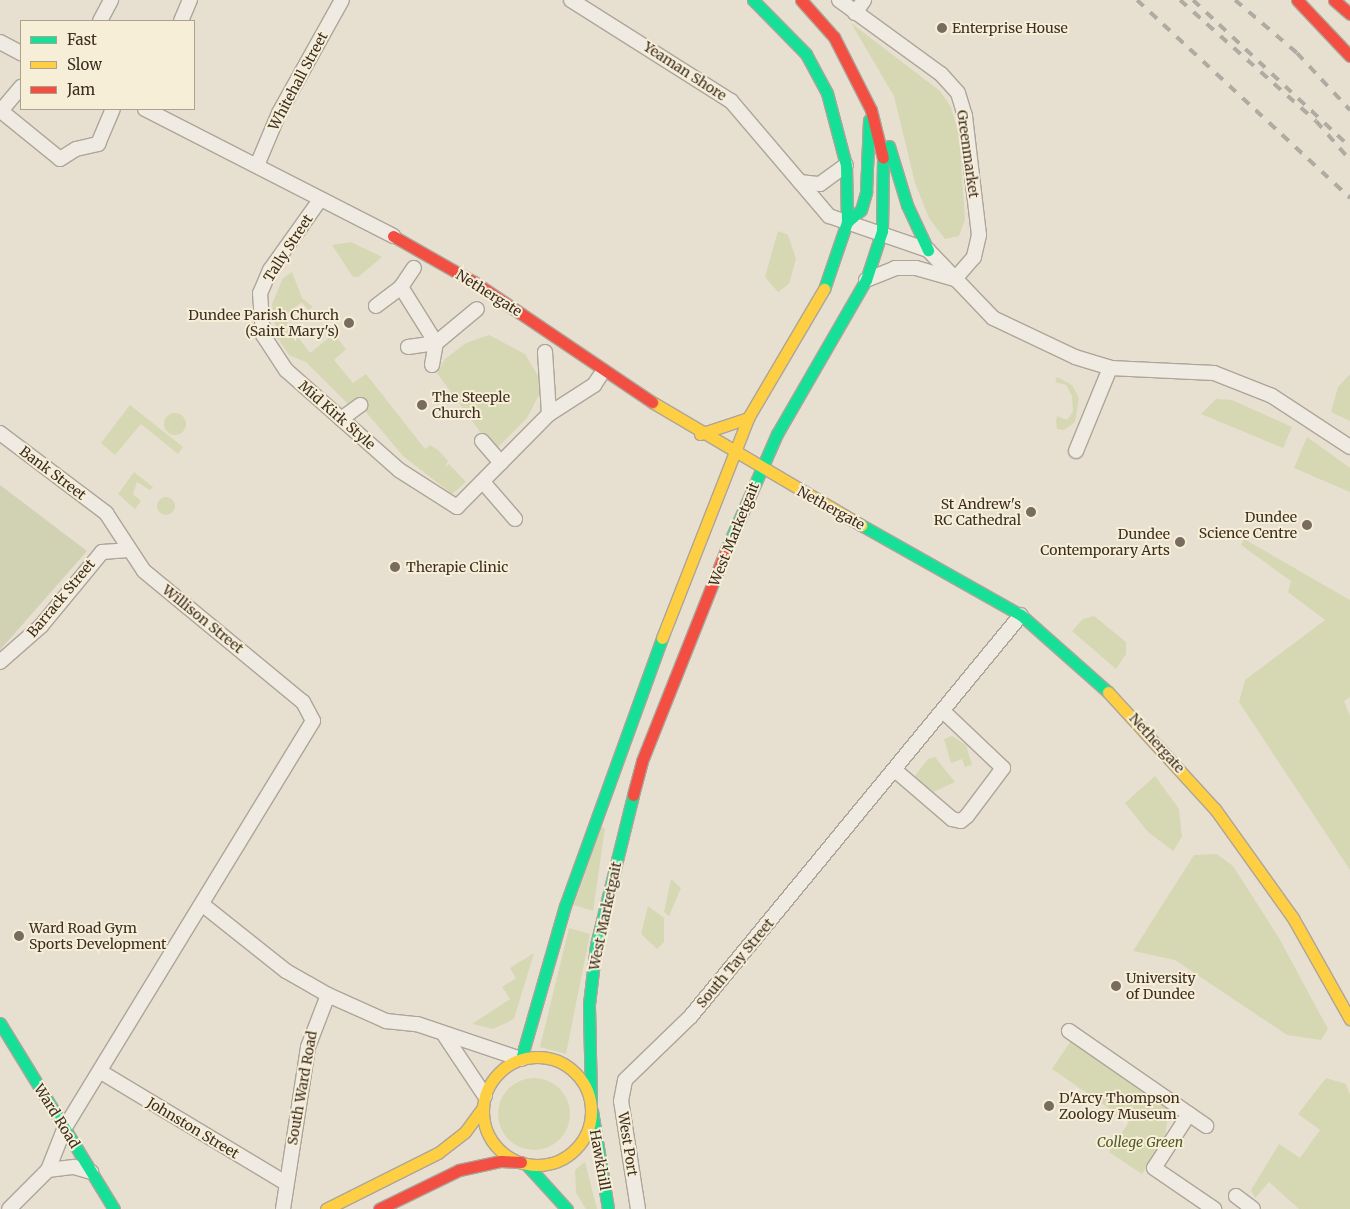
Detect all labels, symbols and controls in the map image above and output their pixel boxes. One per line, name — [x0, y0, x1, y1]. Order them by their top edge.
legend — [20, 20, 195, 110]
place label: Enterprise House — [952, 20, 1068, 36]
marker: Enterprise House — [936, 22, 948, 34]
street label: Whitehall Street — [265, 29, 331, 133]
text: Fast — [67, 30, 97, 49]
street label: Yeaman Shore — [640, 38, 730, 104]
text: Slow — [67, 55, 102, 74]
text: Jam — [67, 80, 95, 99]
street label: Greenmarket — [954, 109, 982, 199]
street label: Tally Street — [260, 211, 316, 285]
street label: Nethergate — [453, 266, 525, 320]
place label: Dundee Parish Church (Saint Mary's) — [188, 307, 339, 340]
marker: Dundee Parish Church (Saint Mary's) — [343, 317, 355, 329]
street label: Mid Kirk Style — [295, 377, 379, 453]
place label: The Steeple Church — [432, 389, 510, 422]
marker: The Steeple Church — [416, 399, 428, 411]
street label: Bank Street — [17, 443, 89, 503]
street label: West Marketgait — [705, 480, 763, 588]
street label: Nethergate — [794, 483, 868, 533]
place label: St Andrew's RC Cathedral — [934, 496, 1021, 528]
marker: St Andrew's RC Cathedral — [1025, 506, 1037, 518]
place label: Dundee Science Centre — [1199, 509, 1297, 542]
marker: Dundee Science Centre — [1301, 519, 1313, 531]
place label: Dundee Contemporary Arts — [1040, 526, 1170, 558]
marker: Dundee Contemporary Arts — [1174, 536, 1186, 548]
street label: Barrack Street — [24, 556, 98, 640]
place label: Therapie Clinic — [406, 559, 508, 575]
marker: Therapie Clinic — [388, 560, 402, 574]
street label: Willison Street — [159, 581, 247, 657]
street label: Nethergate — [1126, 710, 1188, 776]
street label: West Marketgait — [585, 860, 625, 972]
street label: South Tay Street — [693, 915, 777, 1011]
place label: Ward Road Gym Sports Development — [29, 920, 166, 952]
marker: Ward Road Gym Sports Development — [13, 930, 25, 942]
place label: University of Dundee — [1126, 970, 1196, 1002]
marker: University of Dundee — [1110, 980, 1122, 992]
street label: South Ward Road — [284, 1030, 320, 1146]
street label: Ward Road — [31, 1081, 83, 1151]
place label: D'Arcy Thompson Zoology Museum — [1059, 1090, 1180, 1122]
street label: Johnston Street — [144, 1094, 242, 1162]
marker: D'Arcy Thompson Zoology Museum — [1043, 1100, 1055, 1112]
street label: West Port — [615, 1111, 641, 1177]
street label: Hawkhill — [586, 1128, 614, 1192]
park label: College Green — [1097, 1134, 1183, 1150]

